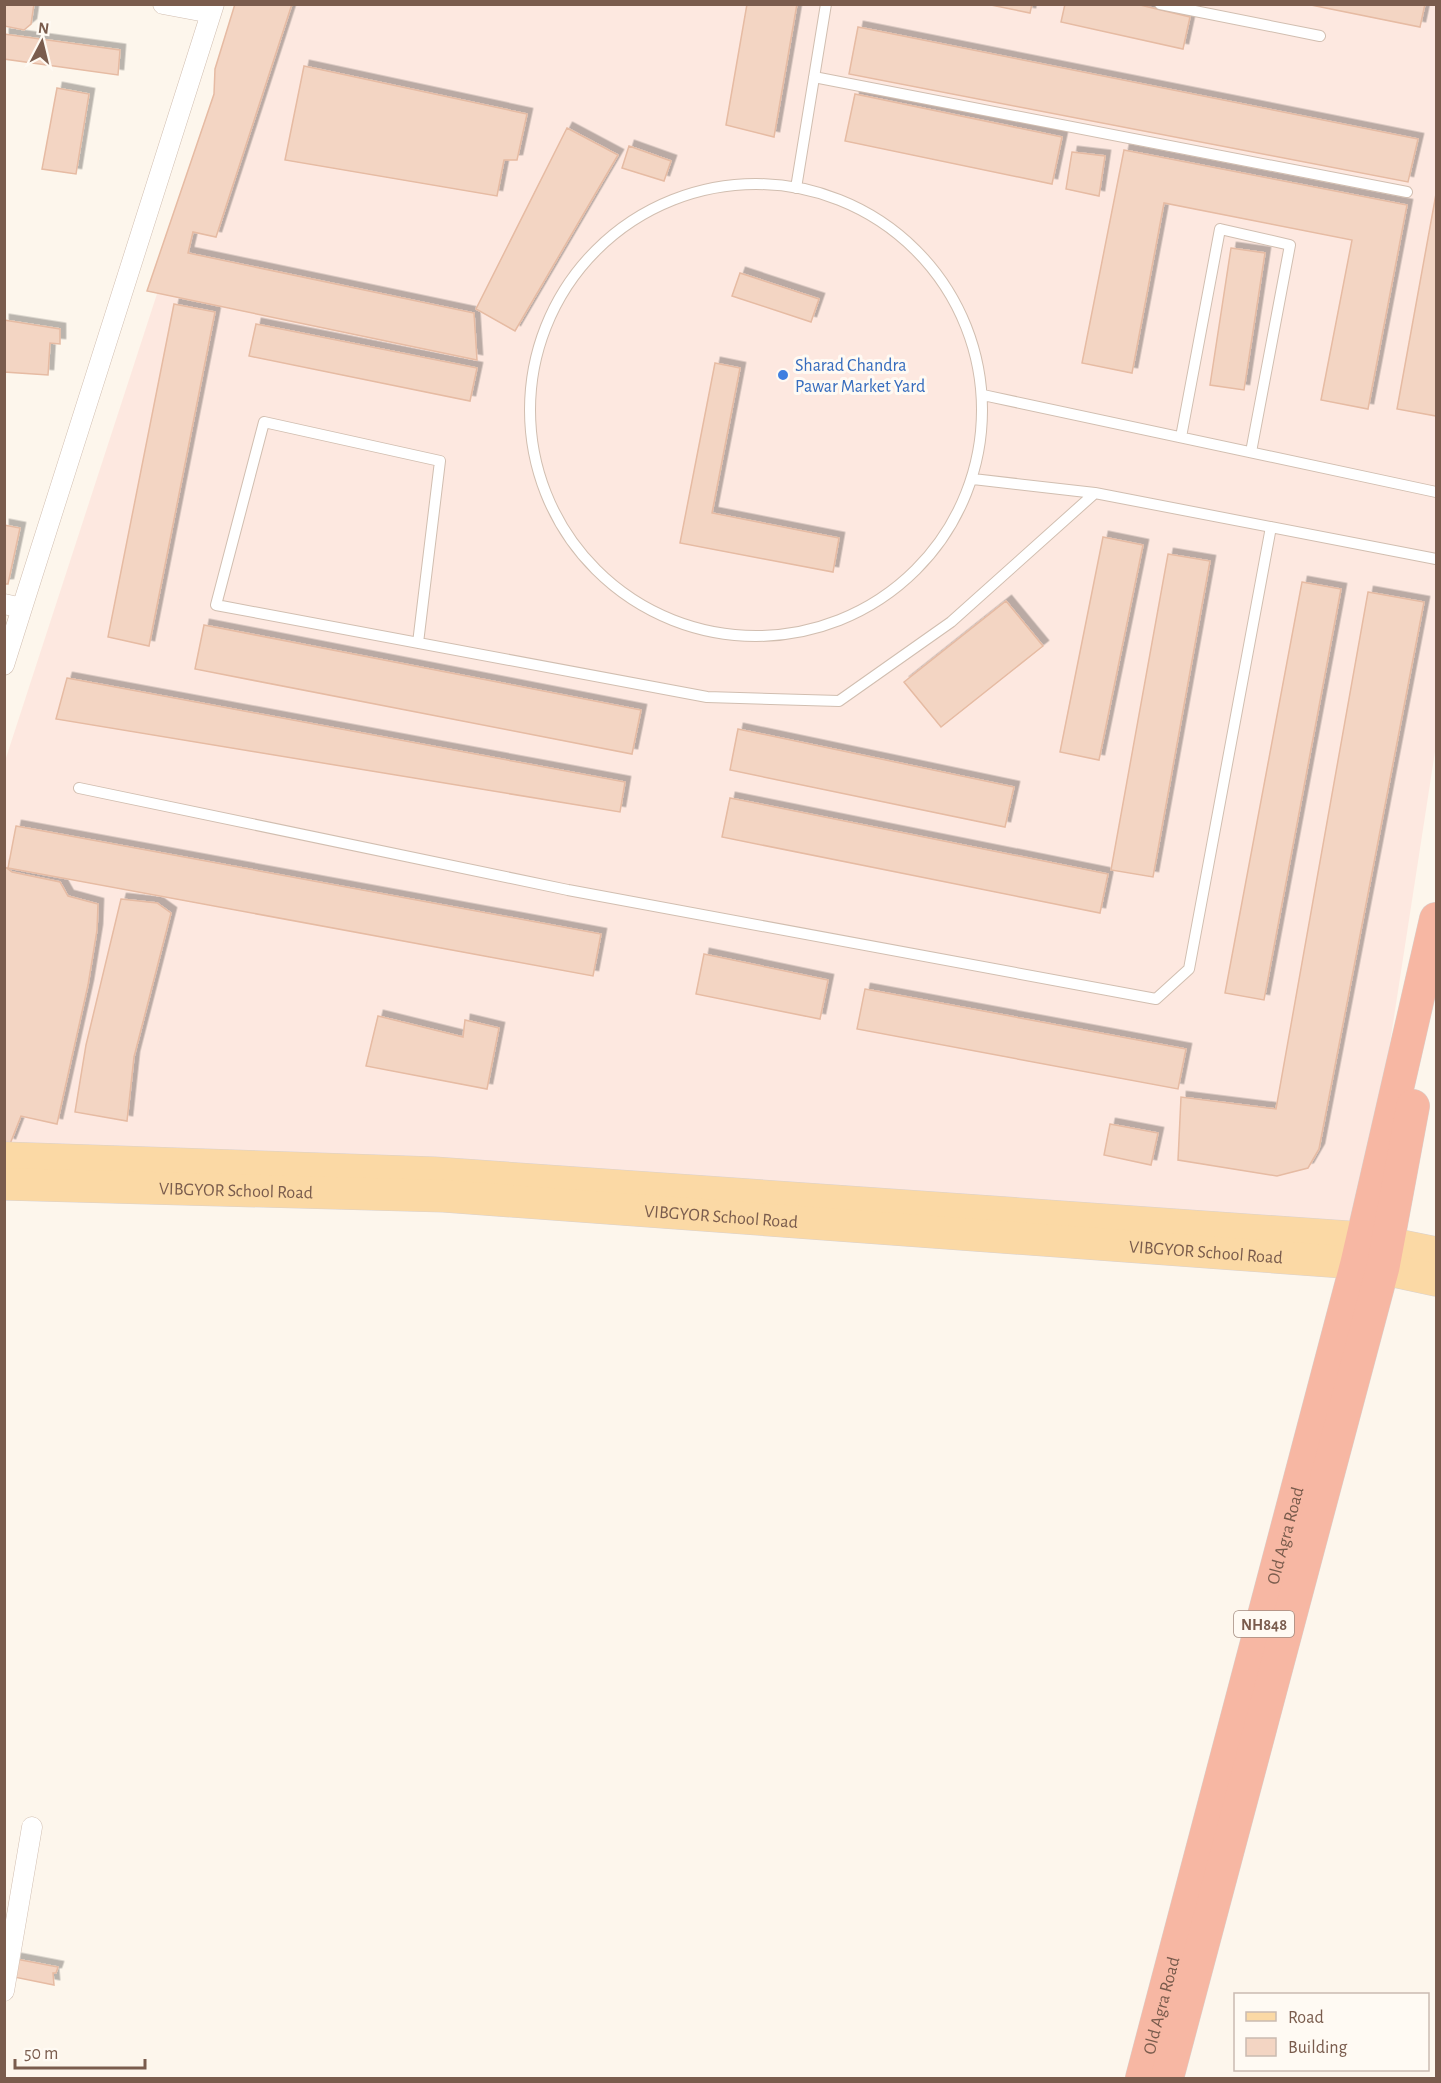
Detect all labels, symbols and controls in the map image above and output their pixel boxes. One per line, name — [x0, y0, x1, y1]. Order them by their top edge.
north arrow — [12, 12, 72, 72]
text: N — [37, 19, 50, 37]
place label: Sharad Chandra Pawar Market Yard — [795, 357, 925, 396]
marker: Sharad Chandra Pawar Market Yard — [776, 368, 790, 382]
street label: VIBGYOR School Road — [159, 1180, 313, 1202]
street label: VIBGYOR School Road — [643, 1203, 799, 1232]
street label: VIBGYOR School Road — [1128, 1238, 1283, 1268]
street label: Old Agra Road — [1265, 1485, 1308, 1587]
road number: NH848 — [1234, 1611, 1294, 1637]
street label: Old Agra Road — [1141, 1955, 1184, 2056]
legend — [1234, 1993, 1429, 2071]
text: Road — [1288, 2009, 1324, 2027]
scale bar — [15, 2032, 146, 2070]
text: Building — [1288, 2039, 1348, 2057]
text: 50 m — [24, 2045, 58, 2063]

